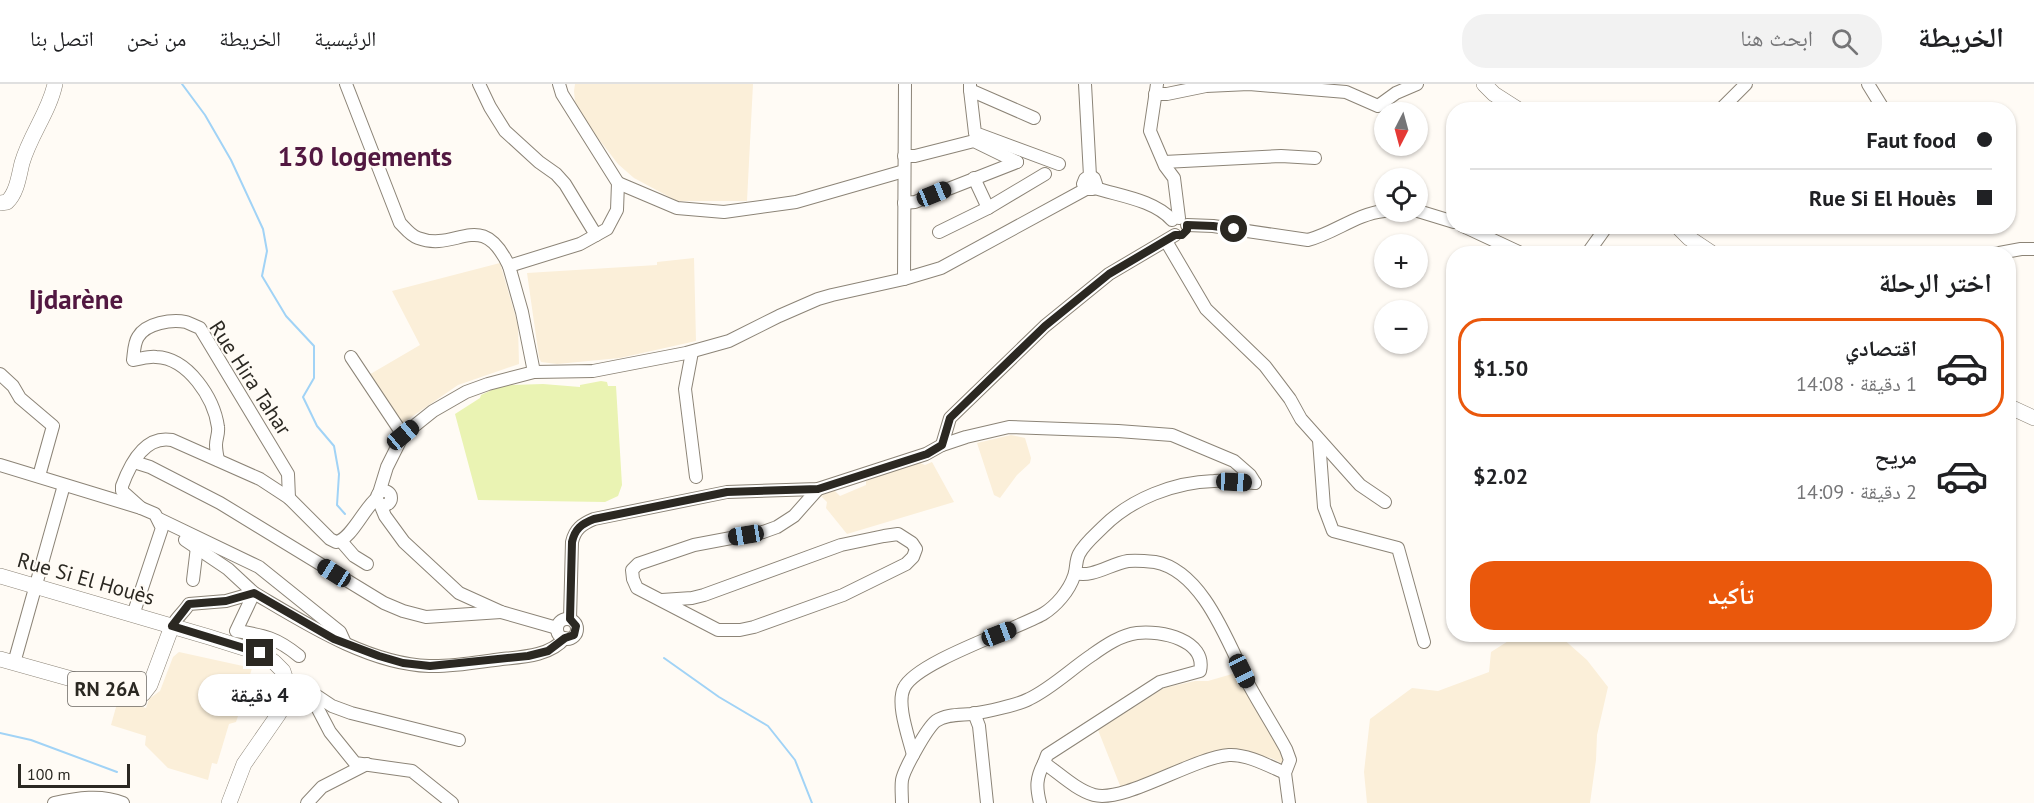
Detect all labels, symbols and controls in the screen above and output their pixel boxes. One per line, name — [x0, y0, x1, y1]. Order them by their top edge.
search box — [1462, 14, 1882, 68]
text: الخريطة — [1918, 18, 2004, 55]
text: ابحث هنا — [1740, 24, 1813, 52]
text: اتصل بنا — [30, 25, 94, 52]
text: من نحن — [127, 25, 186, 52]
text: الخريطة — [219, 25, 281, 52]
text: الرئيسية — [314, 25, 376, 52]
icon: search — [1828, 25, 1861, 58]
north arrow — [1374, 102, 1428, 156]
map controls — [1374, 102, 1428, 354]
text: Faut food — [1866, 126, 1956, 154]
district label: 130 logements — [278, 139, 452, 173]
button: locate — [1374, 168, 1428, 222]
car — [914, 179, 954, 209]
text: Rue Si El Houès — [1809, 184, 1956, 212]
route start — [1220, 215, 1247, 242]
button: + — [1374, 234, 1428, 288]
text: اختر الرحلة — [1879, 265, 1992, 299]
district label: Ijdarène — [29, 282, 123, 316]
button: − — [1374, 300, 1428, 354]
street label: Rue Hira Tahar — [203, 315, 297, 440]
text: اقتصادي — [1845, 334, 1917, 362]
icon: car — [1935, 341, 1989, 395]
text: $1.50 — [1473, 354, 1528, 382]
text: 1 دقيقة · 14:08 — [1796, 371, 1917, 397]
car — [383, 417, 423, 453]
text: مريح — [1874, 442, 1917, 470]
icon: car — [1935, 449, 1989, 503]
text: $2.02 — [1473, 462, 1528, 490]
car — [1216, 472, 1252, 492]
text: 2 دقيقة · 14:09 — [1796, 479, 1917, 505]
car — [727, 523, 765, 547]
street label: Rue Si El Houès — [14, 546, 158, 611]
car — [314, 556, 354, 590]
button: تأكيد — [1470, 561, 1992, 630]
car — [979, 619, 1019, 649]
route end — [246, 639, 273, 666]
car — [1226, 651, 1258, 691]
road number: RN 26A — [68, 672, 146, 706]
callout: 4 دقيقة — [198, 674, 322, 716]
text: 4 دقيقة — [230, 682, 289, 708]
scale bar — [18, 761, 130, 788]
text: 100 m — [27, 764, 70, 784]

